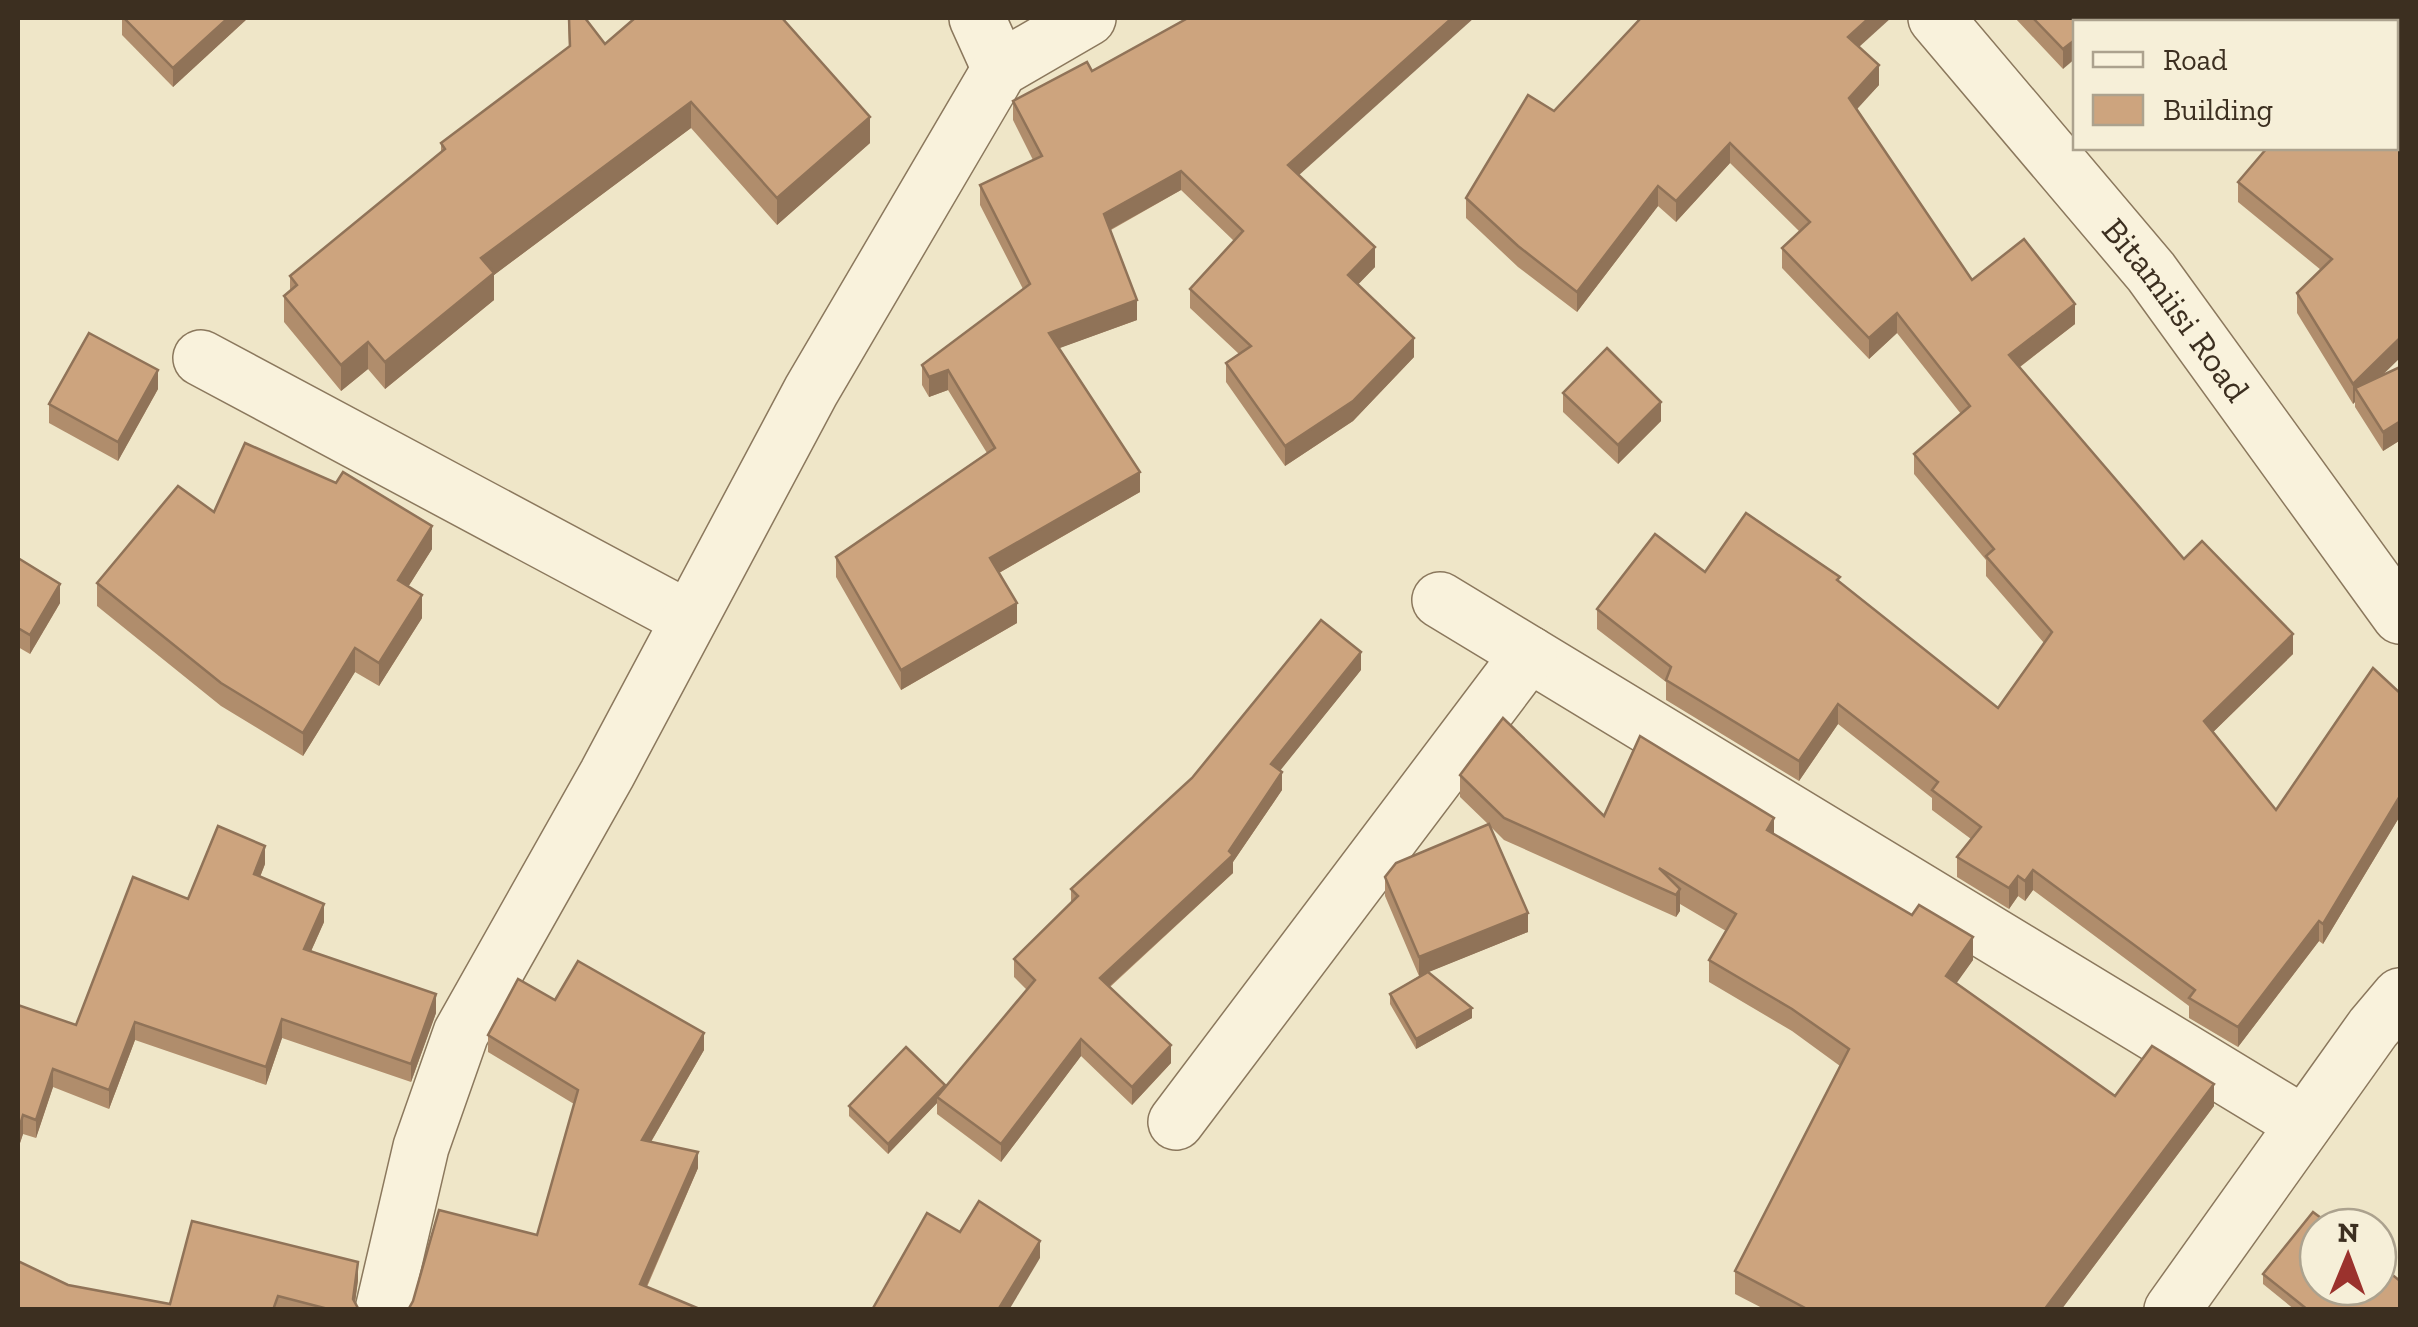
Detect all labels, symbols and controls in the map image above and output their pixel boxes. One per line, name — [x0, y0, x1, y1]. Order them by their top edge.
legend — [2073, 20, 2398, 150]
text: Road — [2163, 42, 2228, 78]
text: Building — [2163, 92, 2273, 128]
street label: Bitamiisi Road — [2093, 209, 2259, 410]
north arrow — [2298, 1207, 2398, 1307]
text: N — [2338, 1216, 2359, 1249]

